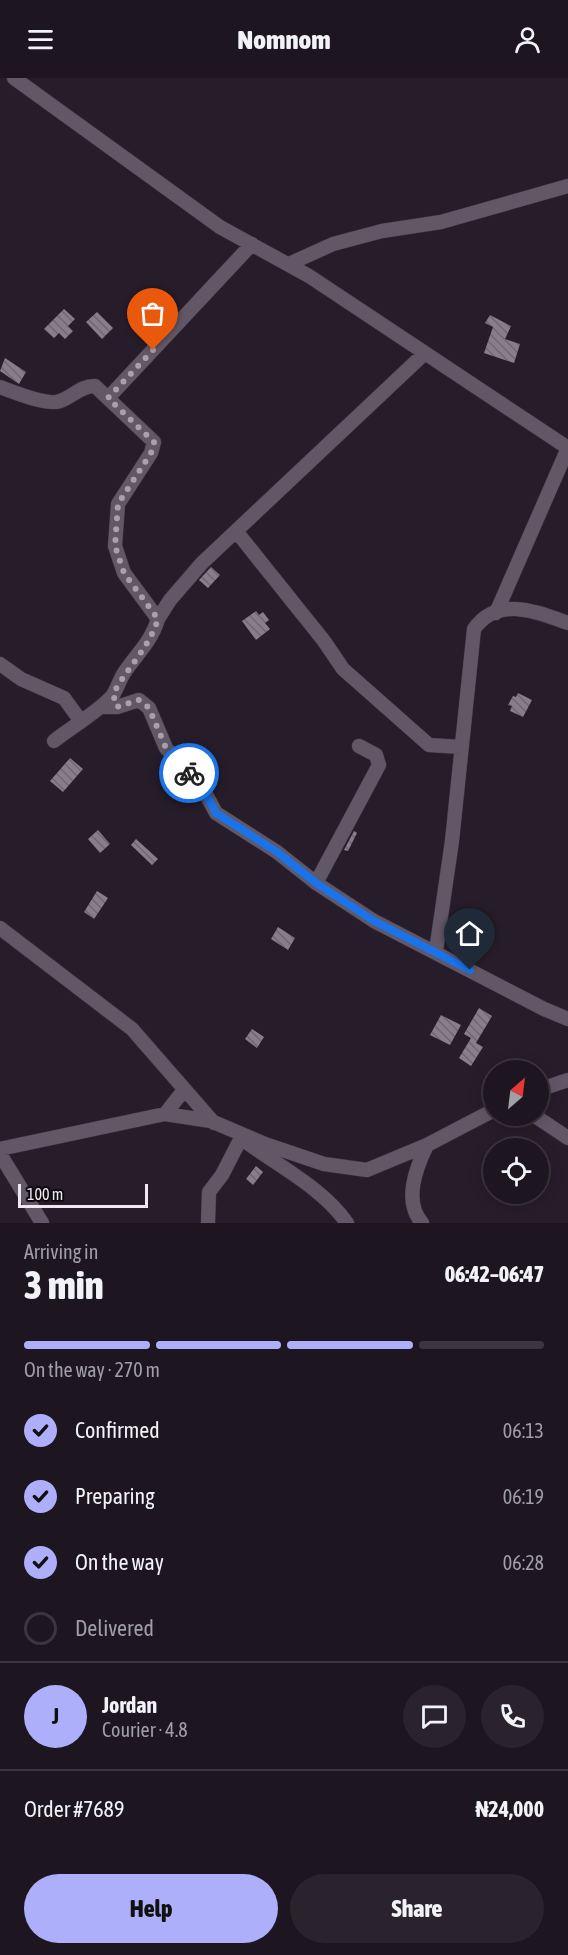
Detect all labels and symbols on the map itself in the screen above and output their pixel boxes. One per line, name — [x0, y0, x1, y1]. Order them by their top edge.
pin — [127, 288, 178, 350]
courier — [159, 743, 219, 803]
pin — [444, 908, 495, 970]
north arrow — [483, 1060, 549, 1126]
scale bar — [18, 1181, 148, 1208]

